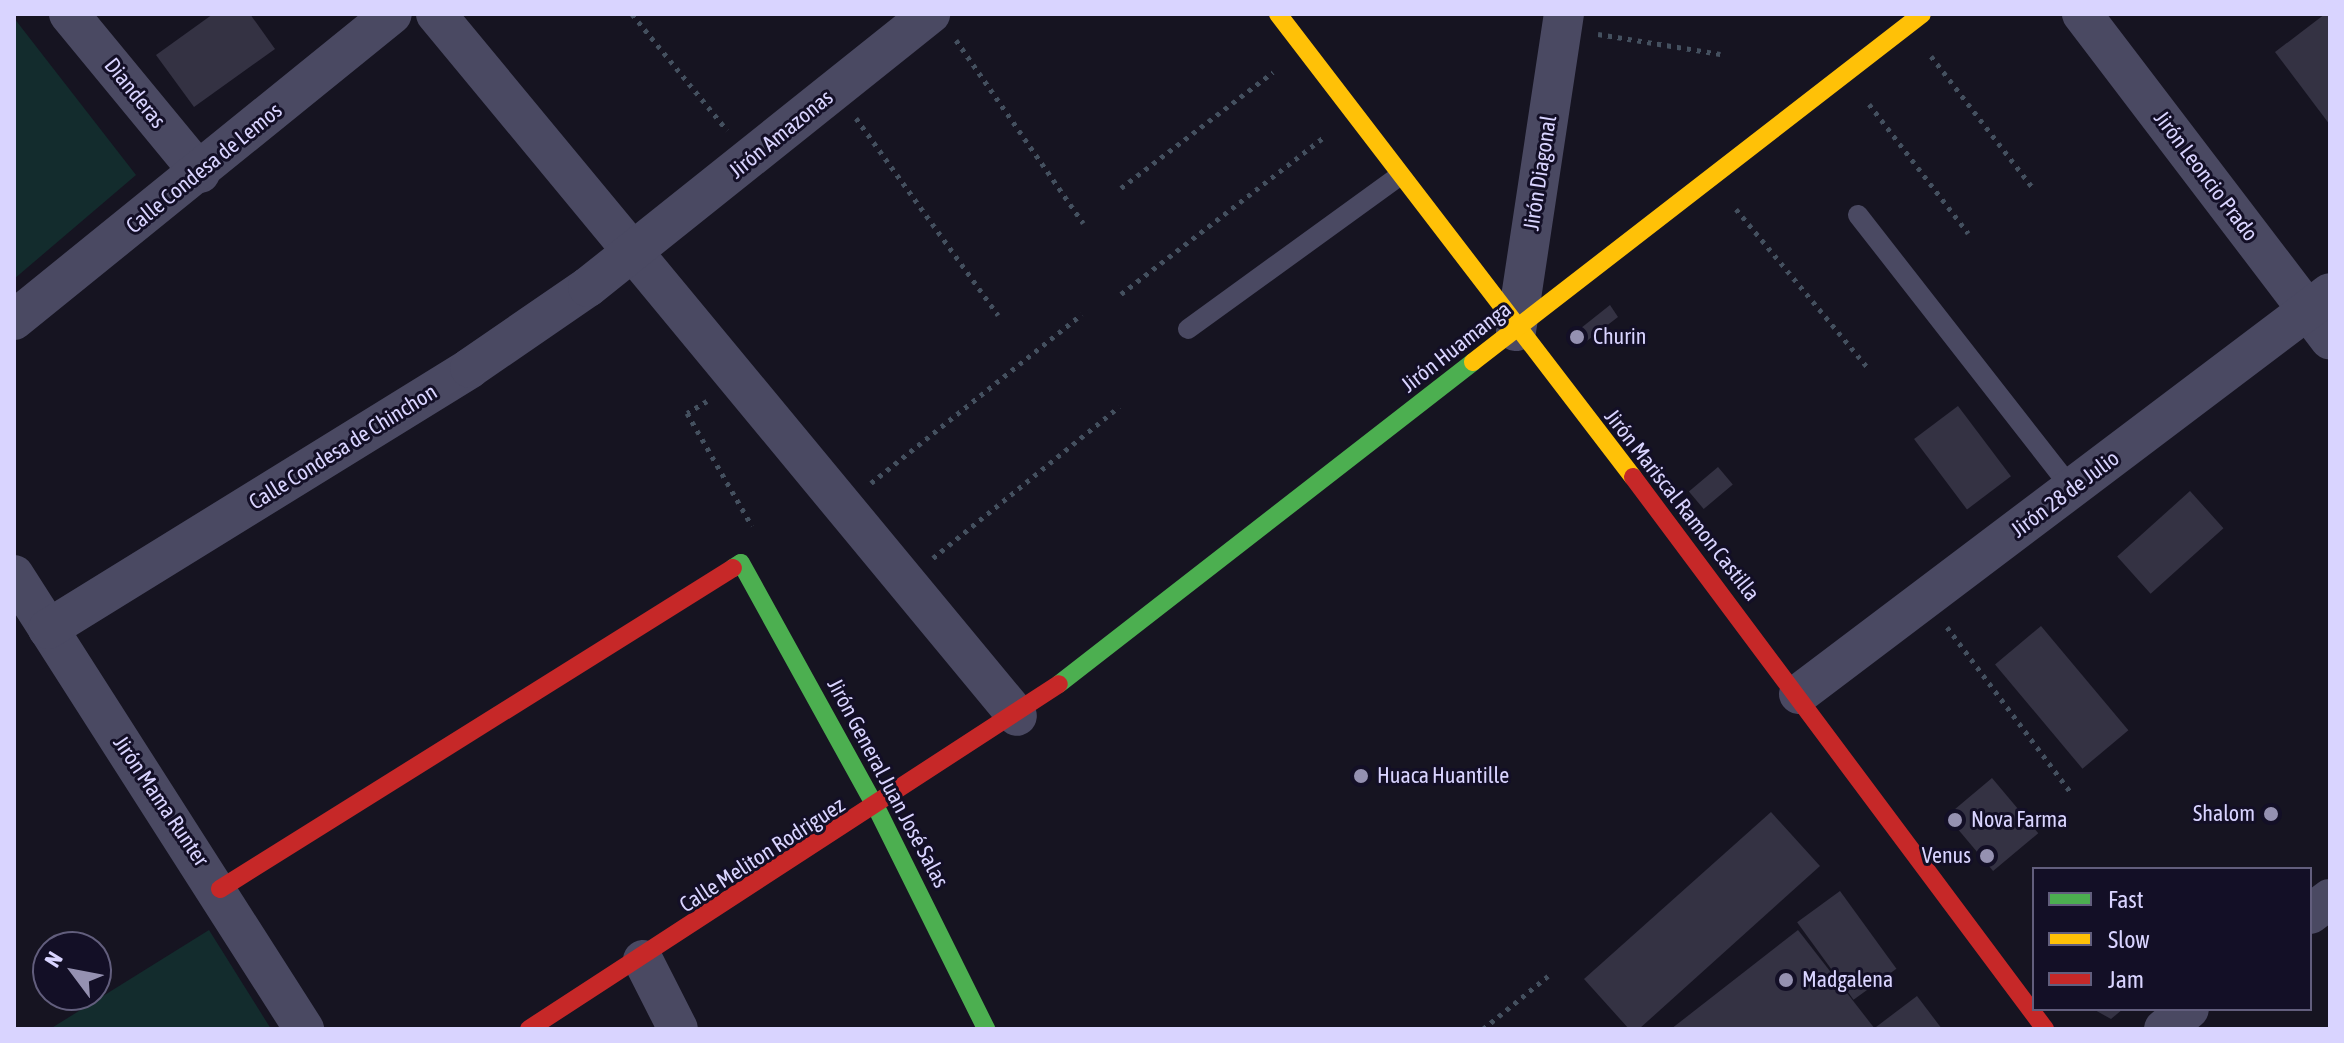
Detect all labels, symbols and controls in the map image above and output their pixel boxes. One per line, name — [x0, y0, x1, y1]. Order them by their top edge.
street label: Dianderas — [99, 53, 171, 133]
street label: Jirón Amazonas — [724, 84, 838, 184]
street label: Calle Condesa de Lemos — [121, 97, 287, 239]
street label: Jirón Leoncio Prado — [2148, 106, 2264, 246]
street label: Jirón Diagonal — [1518, 113, 1562, 233]
street label: Jirón Huamanga — [1396, 296, 1516, 398]
place label: Churin — [1593, 324, 1646, 350]
marker: Churin — [1568, 328, 1586, 346]
street label: Calle Condesa de Chinchon — [244, 378, 442, 516]
street label: Jirón Mariscal Ramon Castilla — [1599, 404, 1765, 606]
street label: Jirón 28 de Julio — [2006, 445, 2124, 543]
street label: Jirón General Juan José Salas — [822, 674, 954, 892]
street label: Jirón Mama Runter — [108, 731, 214, 871]
place label: Huaca Huantille — [1377, 763, 1509, 789]
marker: Huaca Huantille — [1352, 767, 1370, 785]
street label: Calle Meliton Rodriguez — [674, 792, 850, 918]
place label: Shalom — [2193, 801, 2255, 827]
marker: Shalom — [2262, 805, 2280, 823]
place label: Nova Farma — [1971, 807, 2067, 833]
marker: Nova Farma — [1946, 811, 1964, 829]
place label: Venus — [1922, 843, 1971, 869]
marker: Venus — [1978, 847, 1996, 865]
legend — [2032, 867, 2312, 1011]
text: Fast — [2108, 886, 2144, 913]
text: Slow — [2108, 926, 2150, 953]
north arrow — [32, 931, 112, 1011]
text: N — [39, 947, 68, 972]
text: Jam — [2108, 966, 2144, 993]
place label: Madgalena — [1802, 967, 1893, 993]
marker: Madgalena — [1777, 971, 1795, 989]

